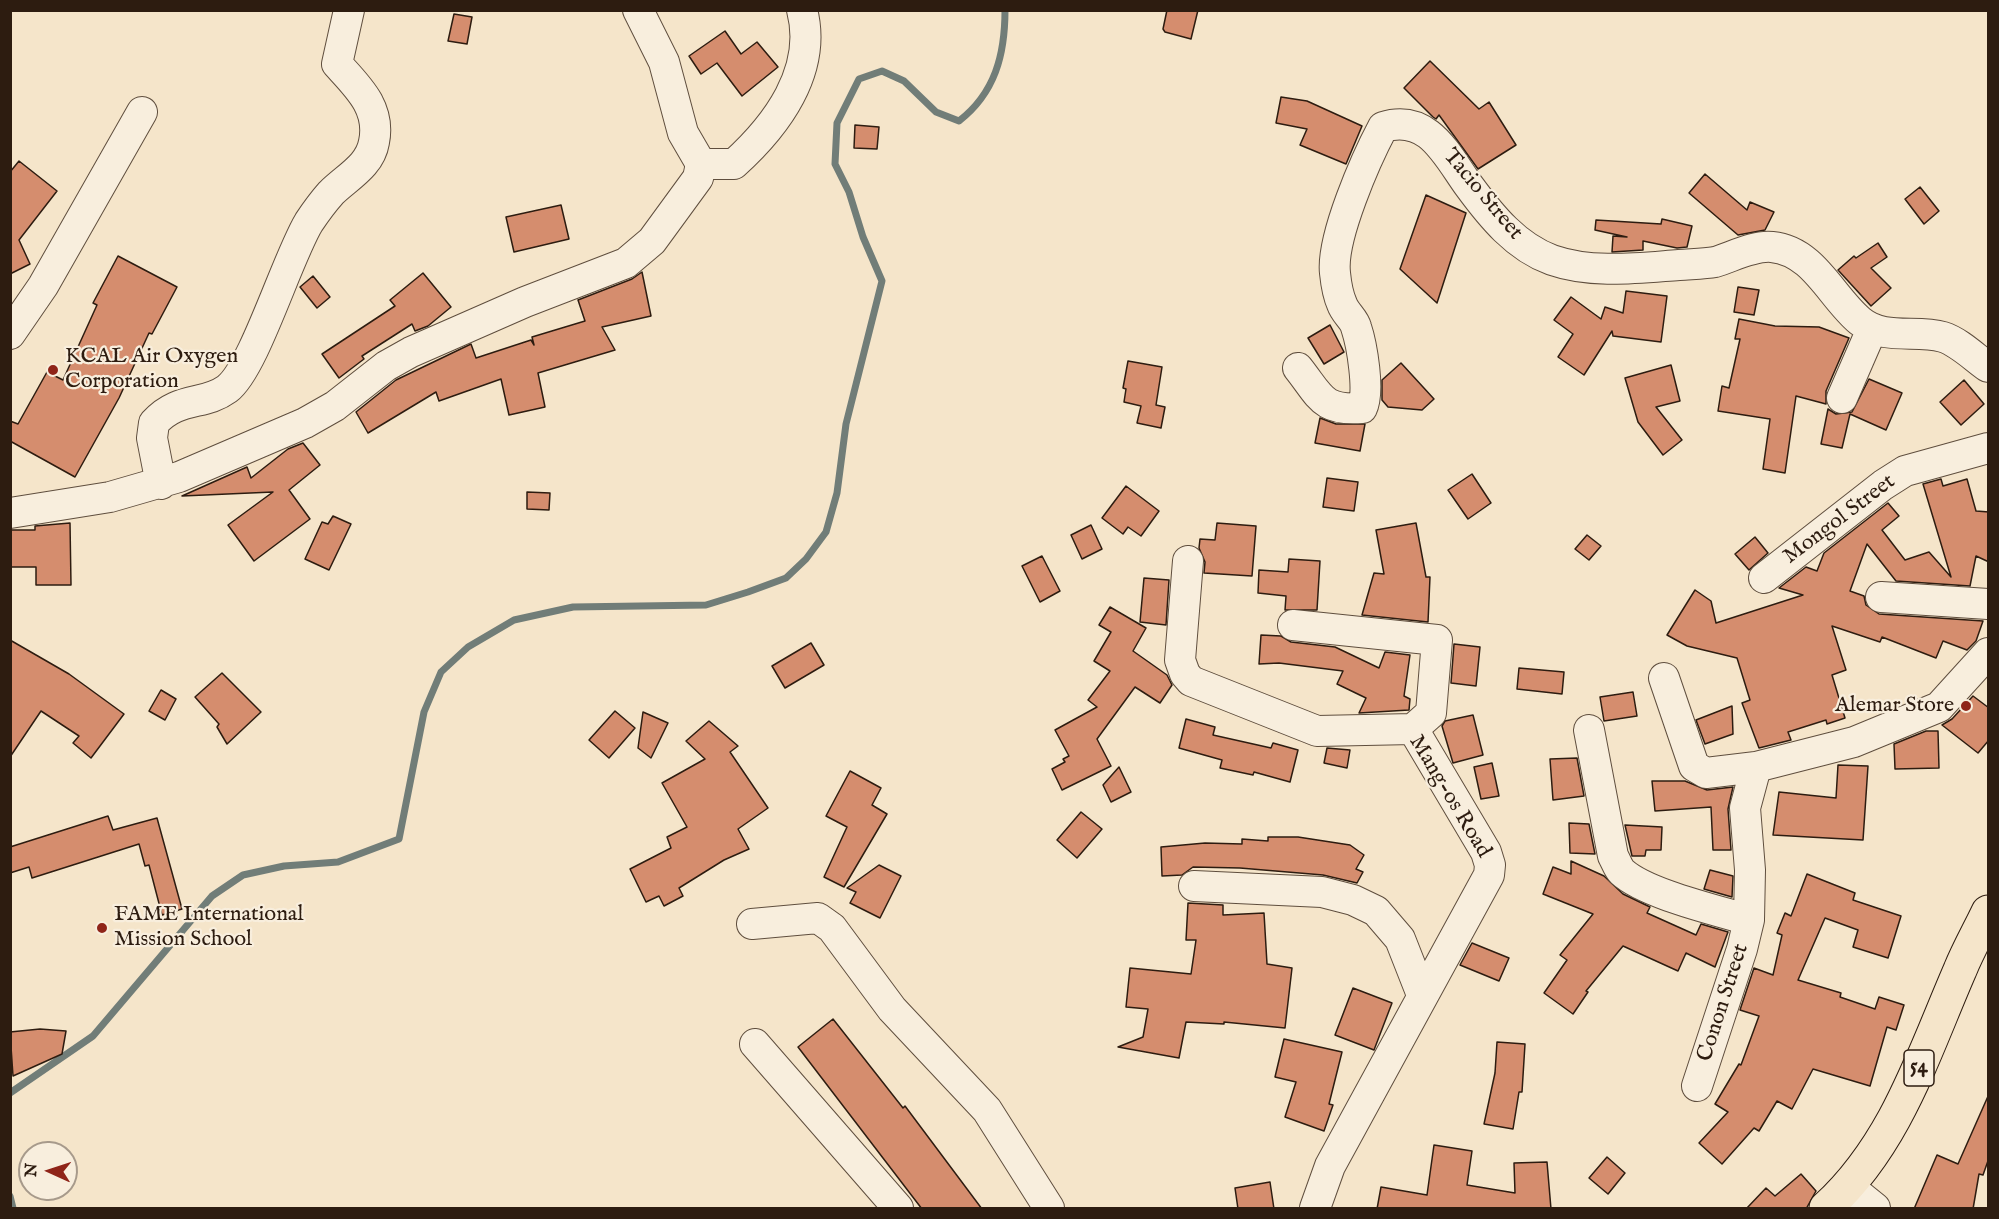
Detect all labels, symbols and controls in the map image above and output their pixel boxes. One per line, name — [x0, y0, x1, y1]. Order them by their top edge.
street label: Tacio Street — [1436, 144, 1528, 246]
place label: KCAL Air Oxygen Corporation — [65, 344, 238, 396]
marker: KCAL Air Oxygen Corporation — [46, 363, 60, 377]
street label: Mongol Street — [1779, 469, 1901, 571]
place label: Alemar Store — [1835, 693, 1954, 719]
marker: Alemar Store — [1959, 699, 1973, 713]
street label: Mang-os Road — [1402, 731, 1496, 863]
place label: FAME International Mission School — [114, 902, 303, 954]
marker: FAME International Mission School — [95, 921, 109, 935]
street label: Conon Street — [1693, 941, 1755, 1065]
road number: 54 — [1904, 1050, 1934, 1086]
north arrow — [18, 1141, 78, 1201]
text: N — [22, 1163, 42, 1178]

